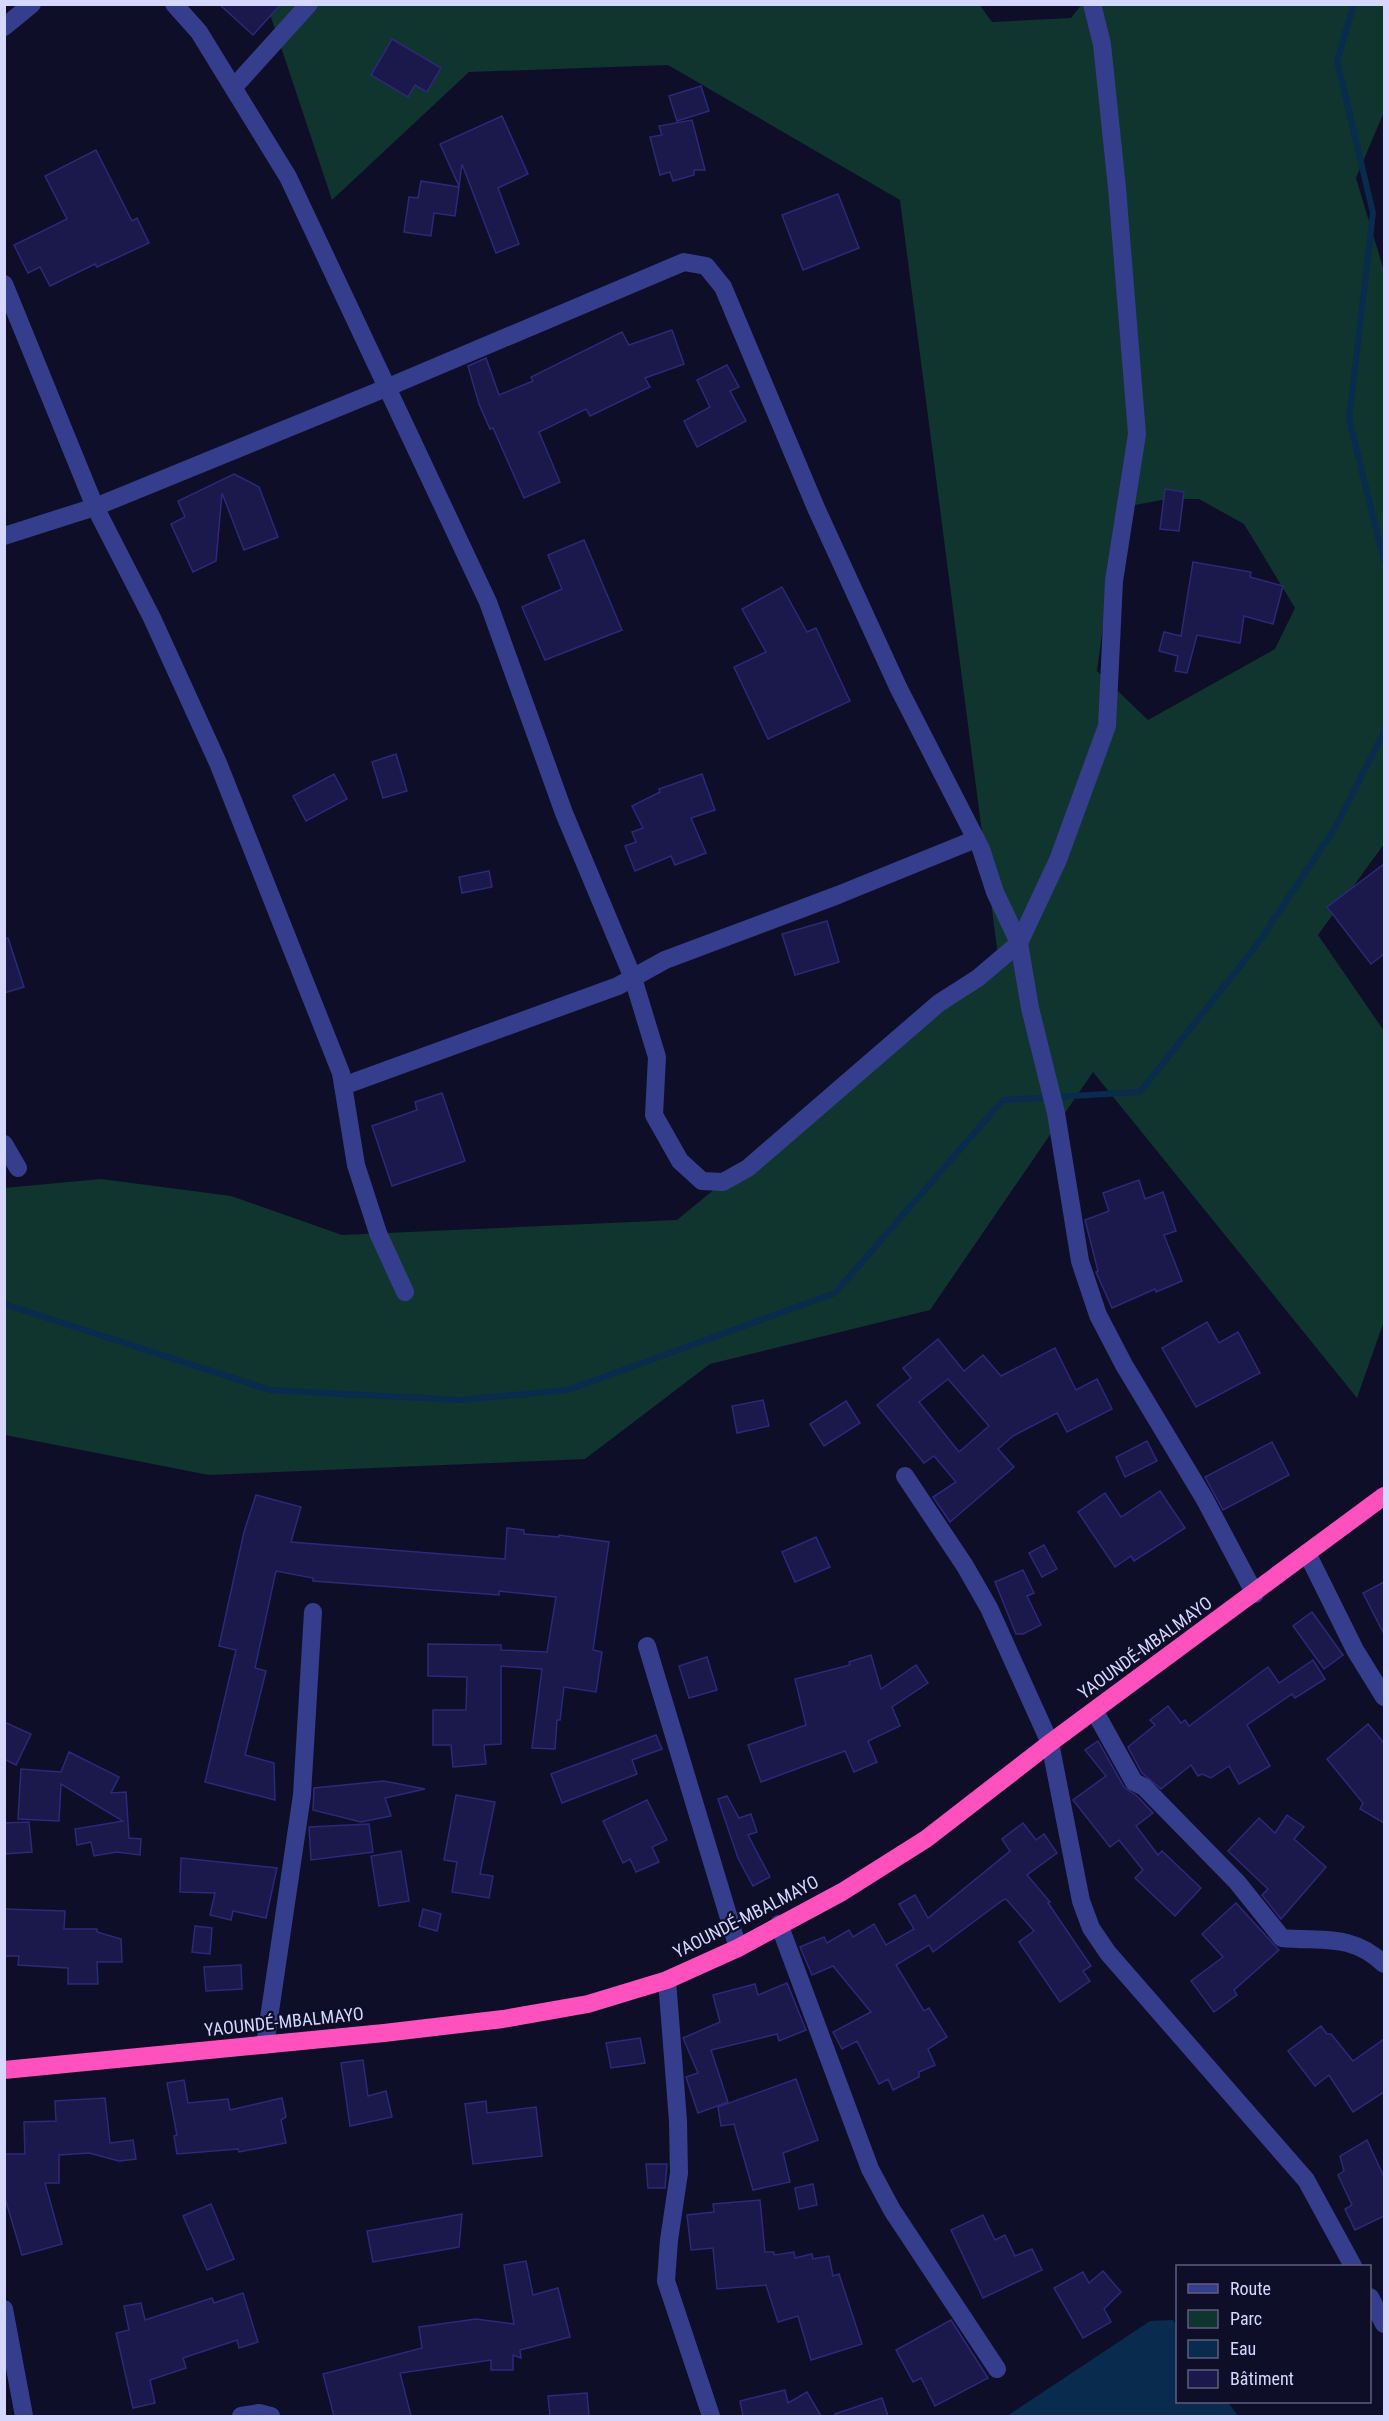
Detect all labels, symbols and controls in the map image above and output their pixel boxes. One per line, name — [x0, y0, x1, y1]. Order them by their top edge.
street label: YAOUNDÉ-MBALMAYO — [1074, 1592, 1216, 1703]
street label: YAOUNDÉ-MBALMAYO — [670, 1871, 822, 1962]
street label: YAOUNDÉ-MBALMAYO — [203, 2003, 365, 2040]
legend — [1176, 2265, 1371, 2403]
text: Route — [1230, 2278, 1271, 2299]
text: Parc — [1230, 2308, 1262, 2329]
text: Eau — [1230, 2338, 1256, 2359]
text: Bâtiment — [1230, 2368, 1294, 2389]

